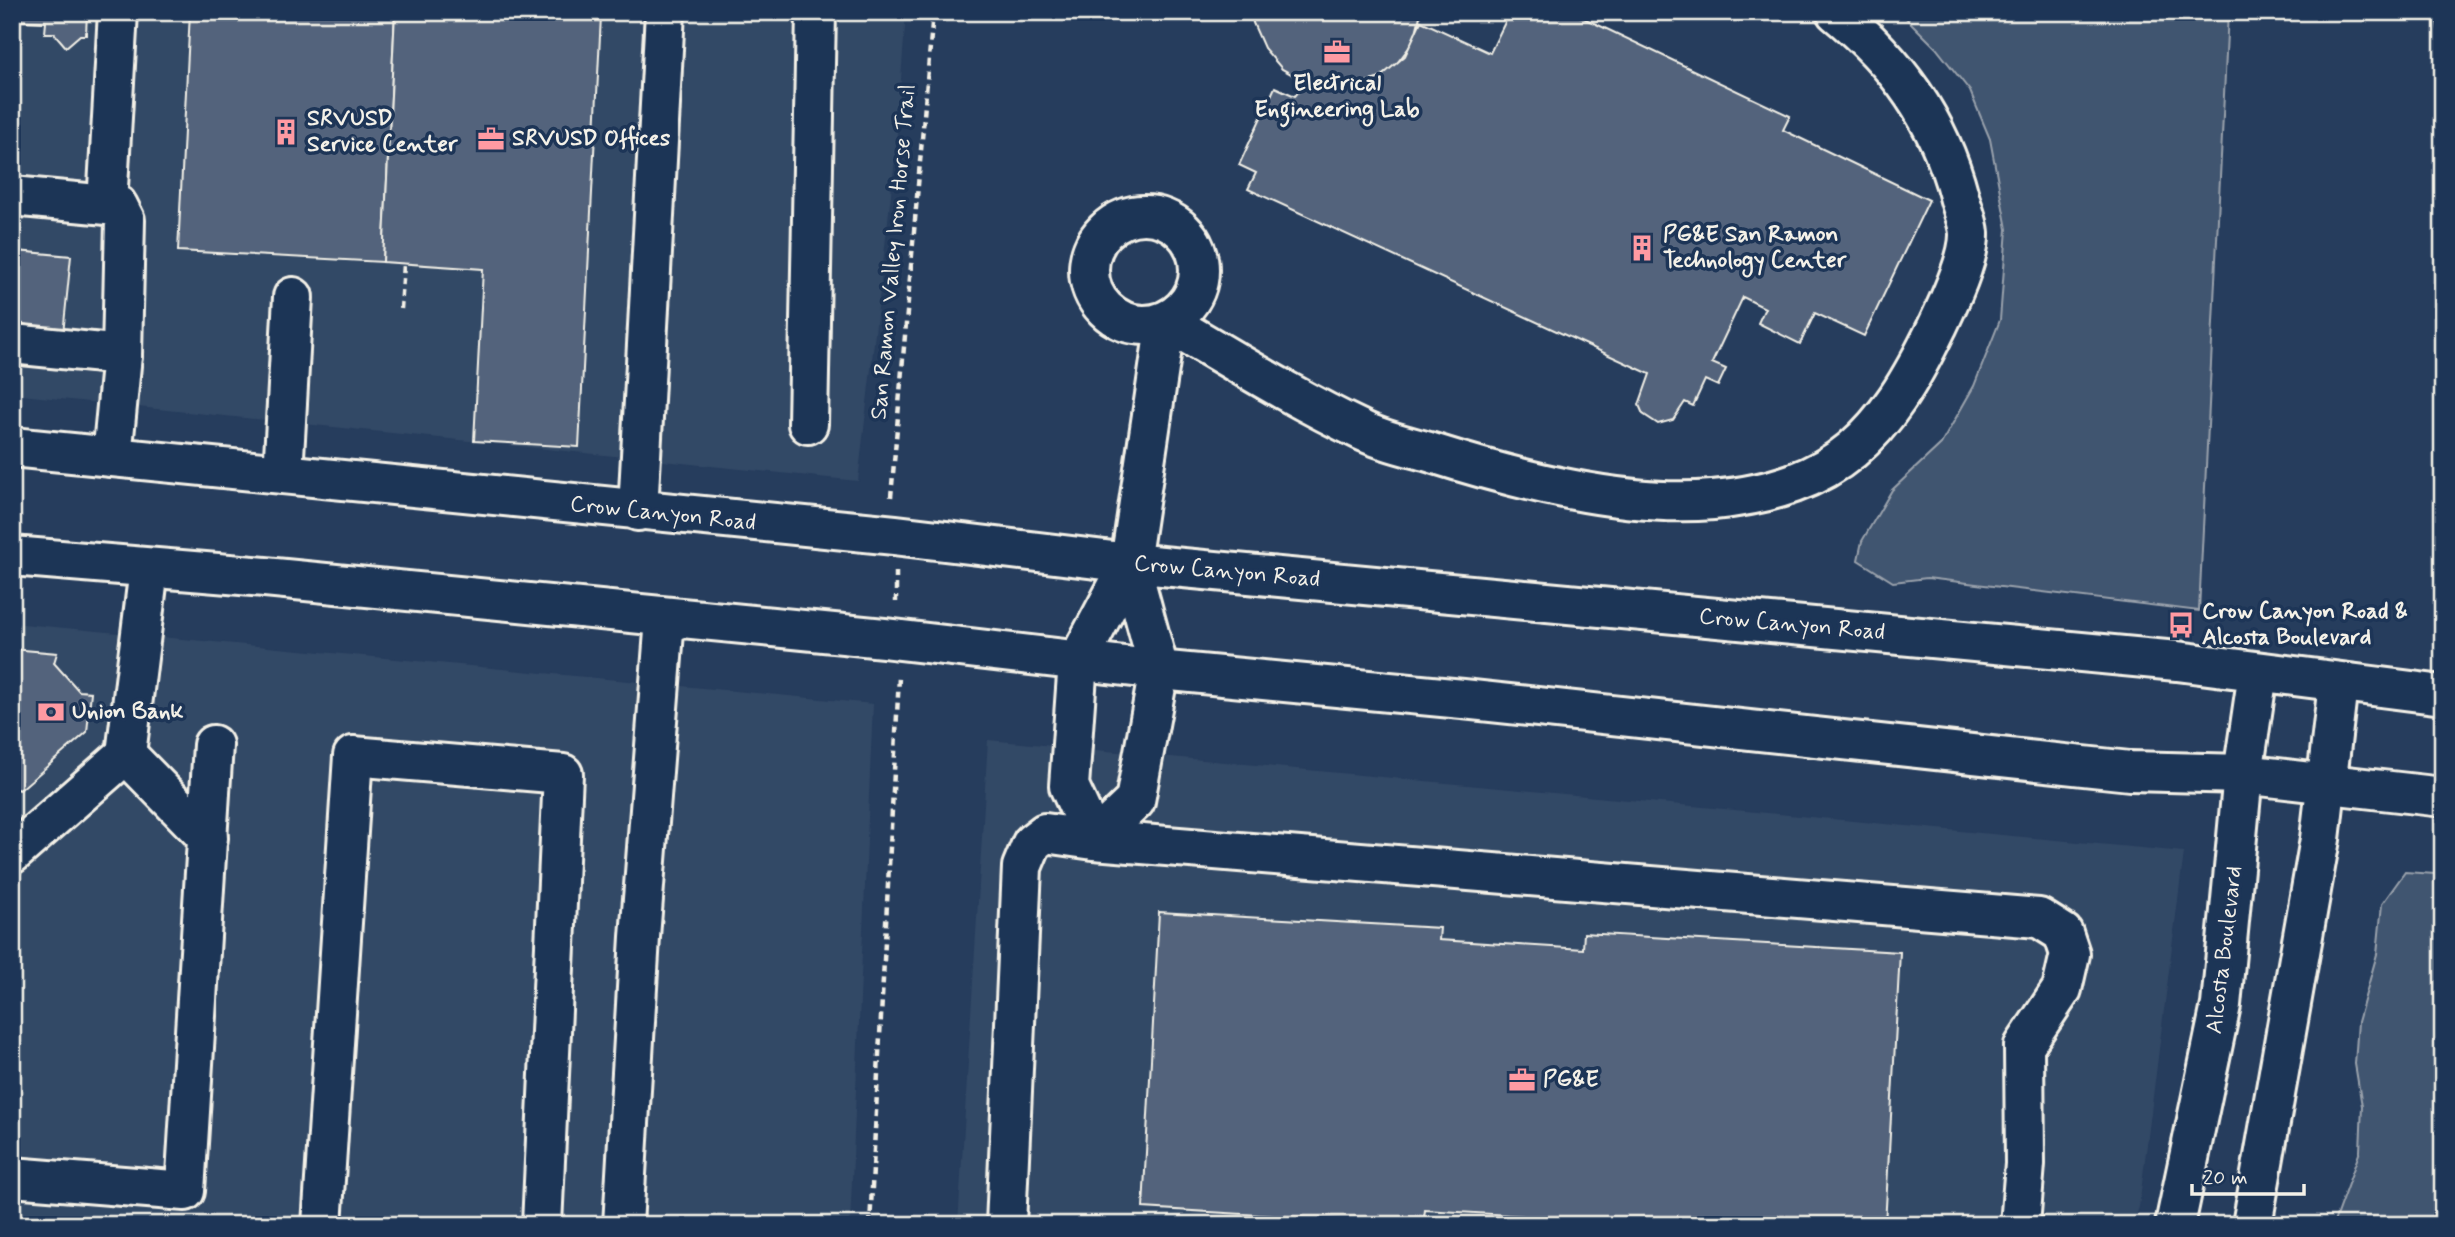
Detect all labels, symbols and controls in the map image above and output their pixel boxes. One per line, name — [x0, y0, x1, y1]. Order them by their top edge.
office icon: Electrical Engineering Lab — [1322, 37, 1352, 67]
place label: Electrical Engineering Lab — [1254, 69, 1420, 128]
street label: San Ramon Valley Iron Horse Trail — [864, 83, 924, 421]
place label: SRVUSD Service Center — [307, 104, 459, 160]
building icon: SRVUSD Service Center — [271, 117, 301, 147]
office icon: SRVUSD Offices — [476, 124, 506, 154]
place label: SRVUSD Offices — [512, 124, 671, 154]
place label: PG&E San Ramon Technology Center — [1663, 220, 1848, 278]
building icon: PG&E San Ramon Technology Center — [1627, 233, 1657, 263]
street label: Crow Canyon Road — [569, 489, 757, 539]
street label: Crow Canyon Road — [1133, 549, 1321, 595]
place label: Crow Canyon Road & Alcosta Boulevard — [2202, 597, 2408, 653]
street label: Crow Canyon Road — [1698, 602, 1886, 648]
bus stop icon: Crow Canyon Road & Alcosta Boulevard — [2166, 610, 2196, 640]
bank icon: Union Bank — [36, 697, 66, 727]
place label: Union Bank — [72, 697, 184, 727]
street label: Alcosta Boulevard — [2200, 864, 2250, 1036]
office icon: PG&E — [1507, 1065, 1537, 1095]
place label: PG&E — [1543, 1065, 1599, 1095]
scale bar — [2192, 1153, 2304, 1197]
text: 20 m — [2203, 1164, 2248, 1192]

